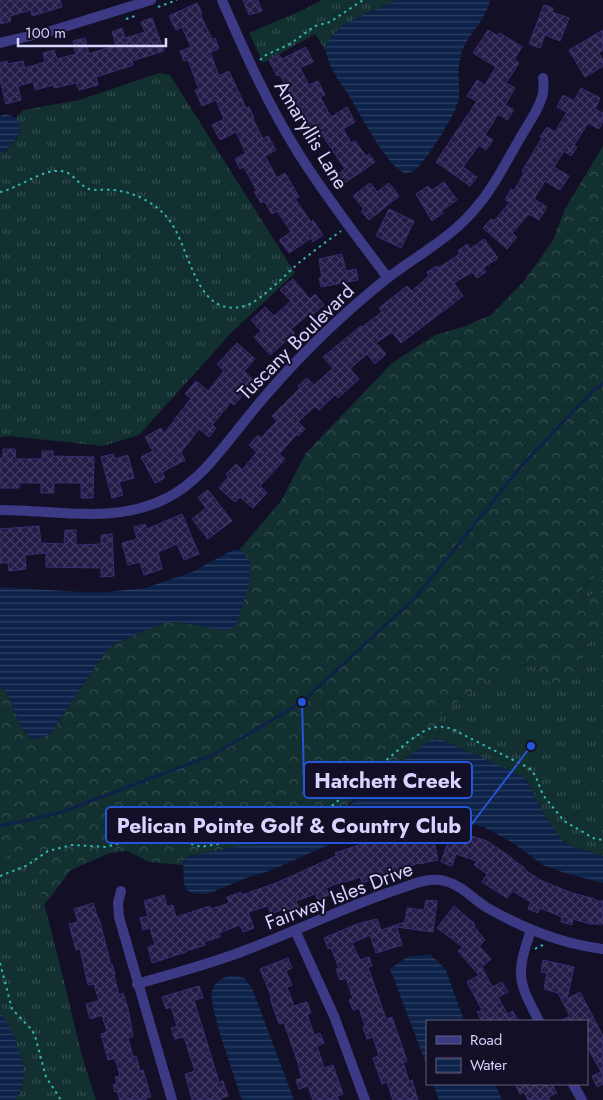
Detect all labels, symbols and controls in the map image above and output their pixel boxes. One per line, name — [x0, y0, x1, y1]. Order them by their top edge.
scale bar — [18, 15, 165, 47]
text: 100 m — [25, 22, 66, 44]
street label: Amaryllis Lane — [267, 75, 355, 195]
street label: Tuscany Boulevard — [231, 277, 361, 407]
callout: Hatchett Creek — [304, 762, 472, 798]
text: Hatchett Creek — [314, 766, 462, 796]
callout: Pelican Pointe Golf & Country Club — [106, 807, 471, 843]
text: Pelican Pointe Golf & Country Club — [117, 811, 461, 841]
street label: Fairway Isles Drive — [261, 855, 417, 937]
legend — [426, 1020, 588, 1085]
text: Road — [470, 1029, 502, 1051]
text: Water — [470, 1054, 508, 1076]

